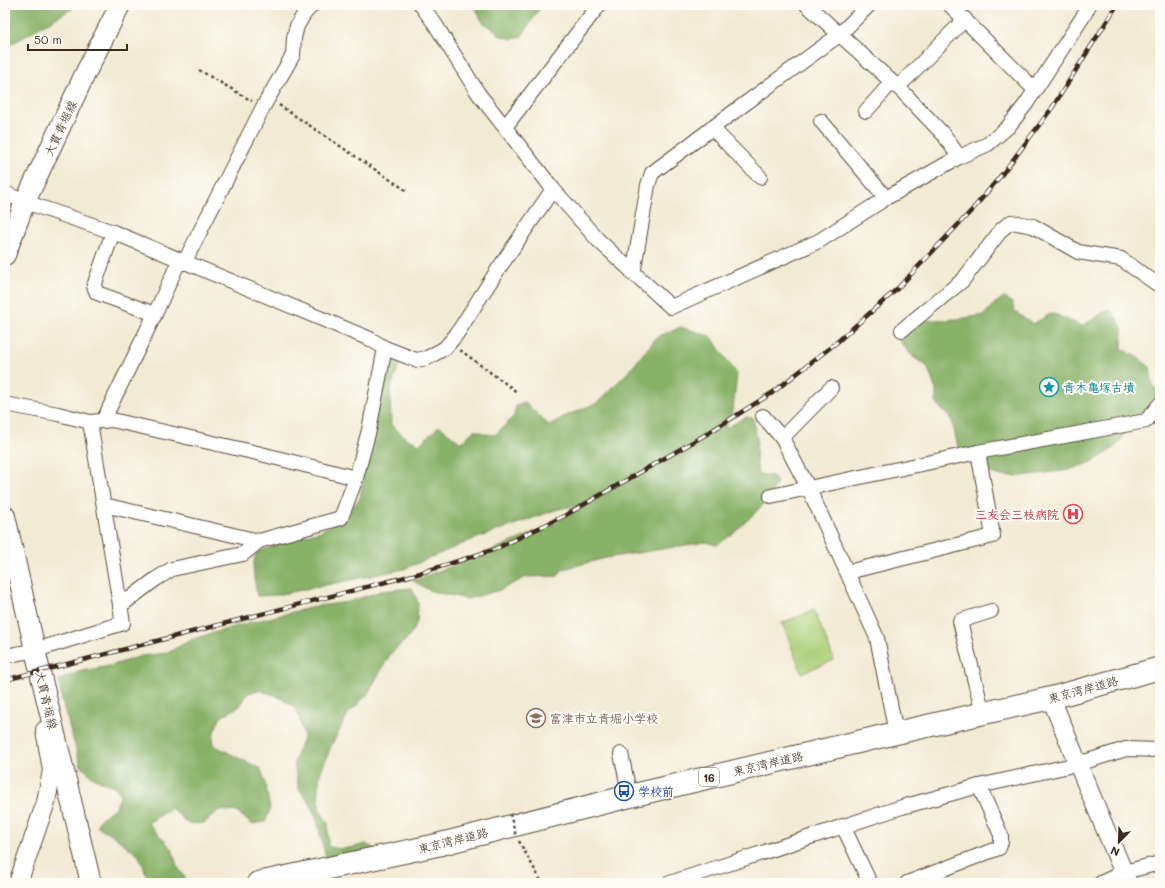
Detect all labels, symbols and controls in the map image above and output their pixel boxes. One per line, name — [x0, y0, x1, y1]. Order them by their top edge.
scale bar — [28, 26, 127, 52]
text: 50 m — [34, 31, 62, 47]
street label: 大貫青堀線 — [40, 97, 80, 159]
place icon: 青木亀塚古墳 — [1038, 376, 1060, 398]
place label: 青木亀塚古墳 — [1063, 379, 1135, 395]
hospital icon: 三友会三枝病院 — [1062, 503, 1084, 525]
place label: 三友会三枝病院 — [975, 506, 1059, 522]
street label: 大貫青堀線 — [32, 669, 62, 731]
street label: 東京湾岸道路 — [1046, 672, 1120, 706]
school or university icon: 富津市立青堀小学校 — [525, 707, 547, 729]
place label: 富津市立青堀小学校 — [550, 710, 658, 726]
street label: 東京湾岸道路 — [731, 747, 805, 779]
road number: 16 — [699, 768, 719, 786]
bus stop icon: 学校前 — [613, 780, 635, 802]
place label: 学校前 — [638, 783, 674, 799]
north arrow — [1099, 822, 1139, 862]
street label: 東京湾岸道路 — [416, 824, 490, 856]
text: N — [1108, 843, 1122, 860]

